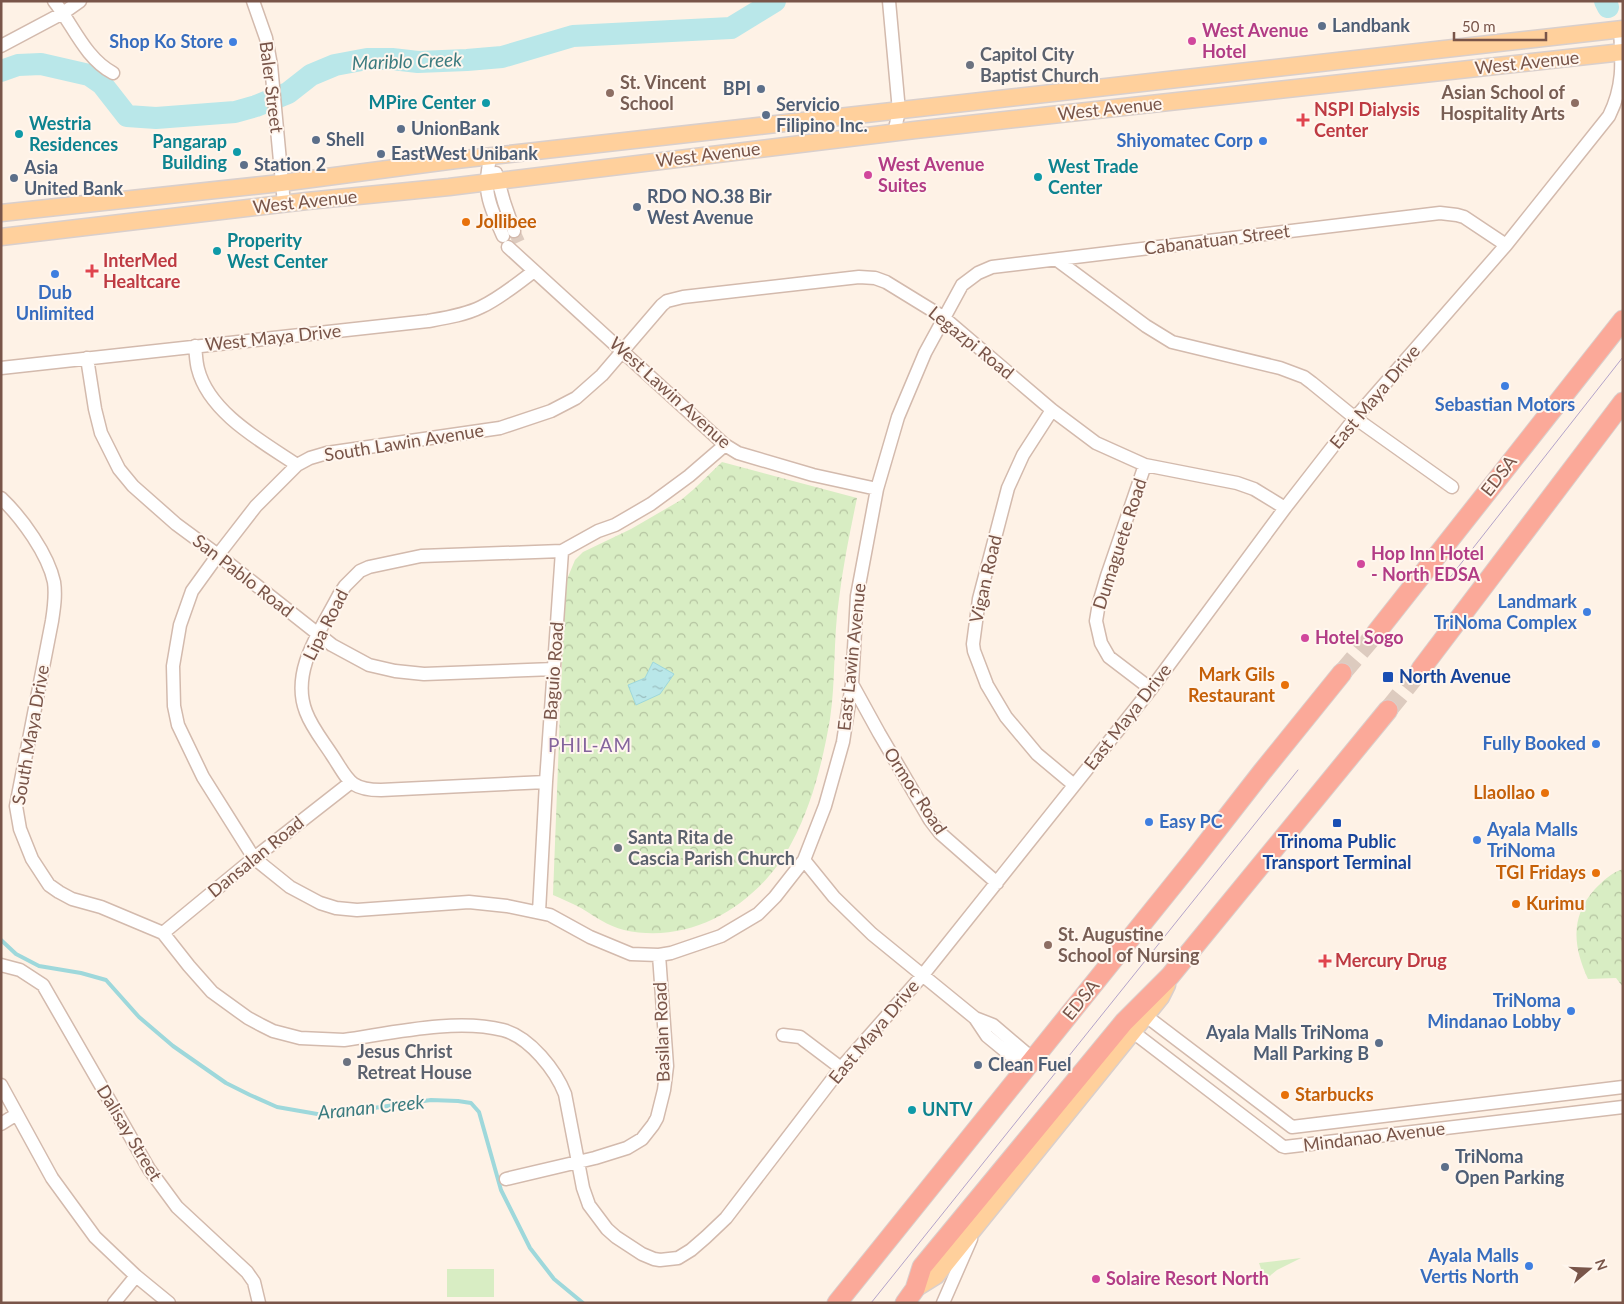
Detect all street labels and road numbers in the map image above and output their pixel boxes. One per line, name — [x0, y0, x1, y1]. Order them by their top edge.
street label: Baler Street — [255, 40, 289, 135]
street label: West Avenue — [1474, 46, 1580, 78]
street label: West Avenue — [1057, 92, 1163, 124]
street label: West Avenue — [654, 137, 761, 171]
street label: West Avenue — [252, 185, 358, 217]
street label: Cabanatuan Street — [1143, 219, 1291, 259]
street label: Legazpi Road — [924, 301, 1019, 383]
street label: West Maya Drive — [204, 319, 342, 355]
street label: West Lawin Avenue — [605, 332, 736, 453]
street label: East Maya Drive — [1324, 340, 1424, 453]
street label: South Lawin Avenue — [322, 419, 485, 465]
street label: EDSA — [1475, 450, 1521, 500]
street label: Dumaguete Road — [1087, 475, 1151, 612]
street label: San Pablo Road — [189, 529, 298, 621]
street label: Vigan Road — [964, 533, 1006, 625]
street label: East Lawin Avenue — [832, 582, 870, 732]
street label: Lipa Road — [298, 585, 352, 664]
street label: Baguio Road — [539, 621, 567, 721]
street label: East Maya Drive — [1079, 659, 1176, 774]
street label: South Maya Drive — [7, 663, 53, 807]
street label: Ormoc Road — [880, 743, 952, 838]
street label: Dansalan Road — [203, 811, 308, 902]
street label: EDSA — [1057, 974, 1104, 1024]
street label: East Maya Drive — [823, 975, 923, 1088]
street label: Basilan Road — [648, 982, 674, 1083]
street label: Dalisay Street — [93, 1080, 167, 1185]
street label: Mindanao Avenue — [1302, 1116, 1446, 1156]

